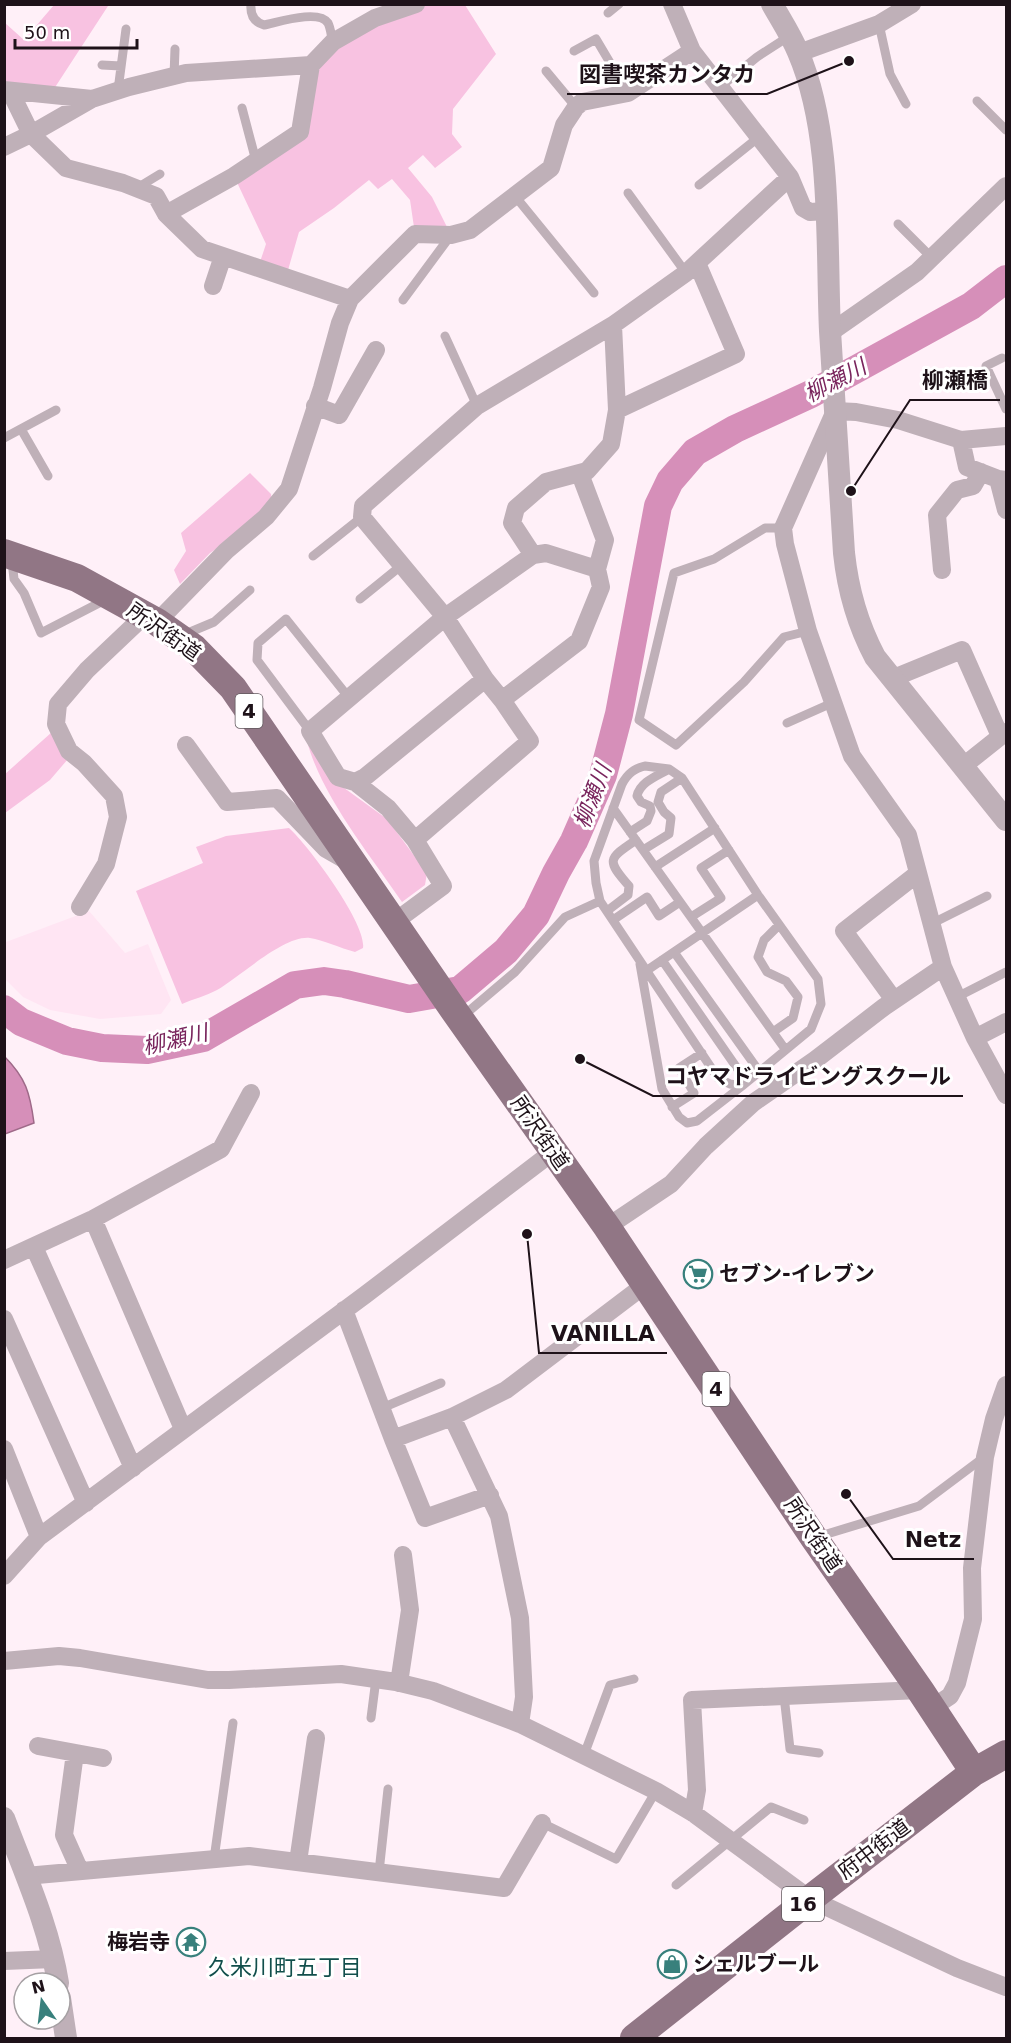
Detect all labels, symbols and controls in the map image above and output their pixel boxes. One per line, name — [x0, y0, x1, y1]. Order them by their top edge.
scale bar — [15, 12, 136, 50]
text: 50 m — [24, 22, 70, 43]
callout: 図書喫茶カンタカ — [567, 54, 767, 94]
text: 図書喫茶カンタカ — [579, 62, 755, 87]
water label: 柳瀬川 — [800, 353, 872, 407]
callout: 柳瀬橋 — [910, 360, 1000, 400]
text: 柳瀬橋 — [922, 368, 988, 393]
street label: 所沢街道 — [123, 598, 205, 666]
road number: 4 — [236, 694, 262, 728]
water label: 柳瀬川 — [569, 759, 617, 831]
water label: 柳瀬川 — [140, 1019, 212, 1059]
callout: コヤマドライビングスクール — [653, 1056, 963, 1096]
text: コヤマドライビングスクール — [665, 1064, 951, 1089]
street label: 所沢街道 — [506, 1092, 574, 1174]
supermarket icon: セブン-イレブン — [682, 1258, 714, 1290]
place label: セブン-イレブン — [719, 1262, 875, 1286]
callout: VANILLA — [539, 1313, 667, 1353]
text: VANILLA — [551, 1321, 655, 1346]
road number: 4 — [702, 1372, 730, 1406]
street label: 所沢街道 — [780, 1493, 846, 1577]
callout: Netz — [893, 1519, 974, 1559]
text: Netz — [905, 1527, 961, 1552]
street label: 府中街道 — [833, 1814, 915, 1884]
road number: 16 — [782, 1887, 824, 1921]
temple icon: 梅岩寺 — [175, 1926, 207, 1958]
place label: 梅岩寺 — [107, 1930, 170, 1954]
shop icon: シェルブール — [656, 1948, 688, 1980]
place label: シェルブール — [693, 1952, 819, 1976]
district label: 久米川町五丁目 — [208, 1955, 362, 1980]
north arrow — [12, 1971, 72, 2031]
text: N — [30, 1976, 47, 1998]

